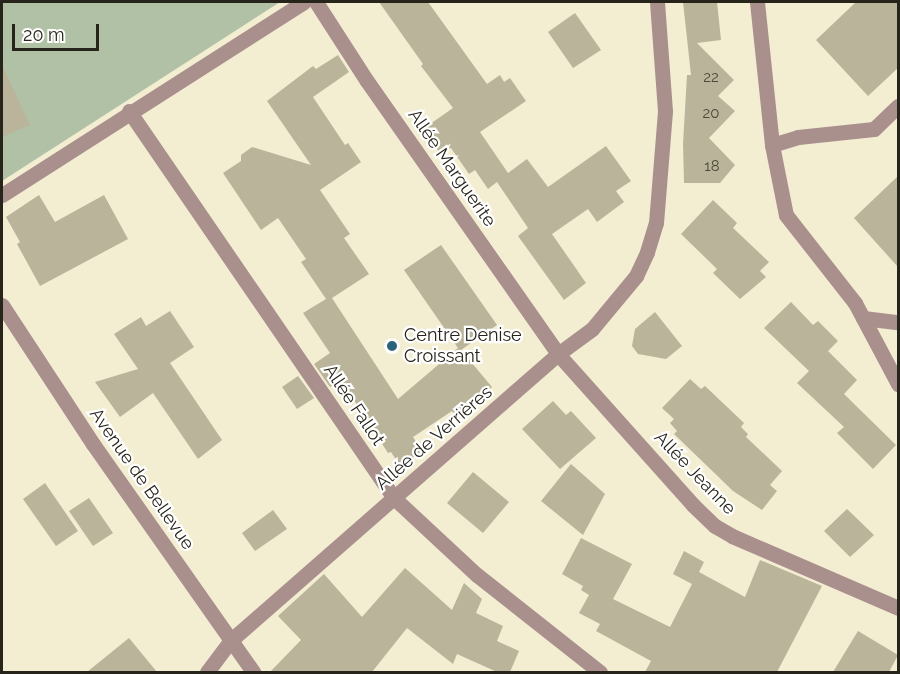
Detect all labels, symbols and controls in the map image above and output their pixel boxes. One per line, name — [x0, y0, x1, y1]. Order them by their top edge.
scale bar — [15, 12, 102, 50]
text: 20 m — [23, 24, 65, 45]
house number: 22 — [703, 69, 719, 87]
street label: Allée Marguerite — [403, 105, 501, 231]
house number: 20 — [703, 105, 719, 123]
house number: 18 — [704, 158, 720, 176]
place label: Centre Denise Croissant — [404, 325, 522, 368]
marker: Centre Denise Croissant — [385, 339, 399, 353]
street label: Allée Fallot — [319, 360, 389, 450]
street label: Allée de Verrières — [371, 381, 497, 495]
street label: Avenue de Bellevue — [85, 404, 199, 554]
street label: Allée Jeanne — [650, 427, 740, 519]

